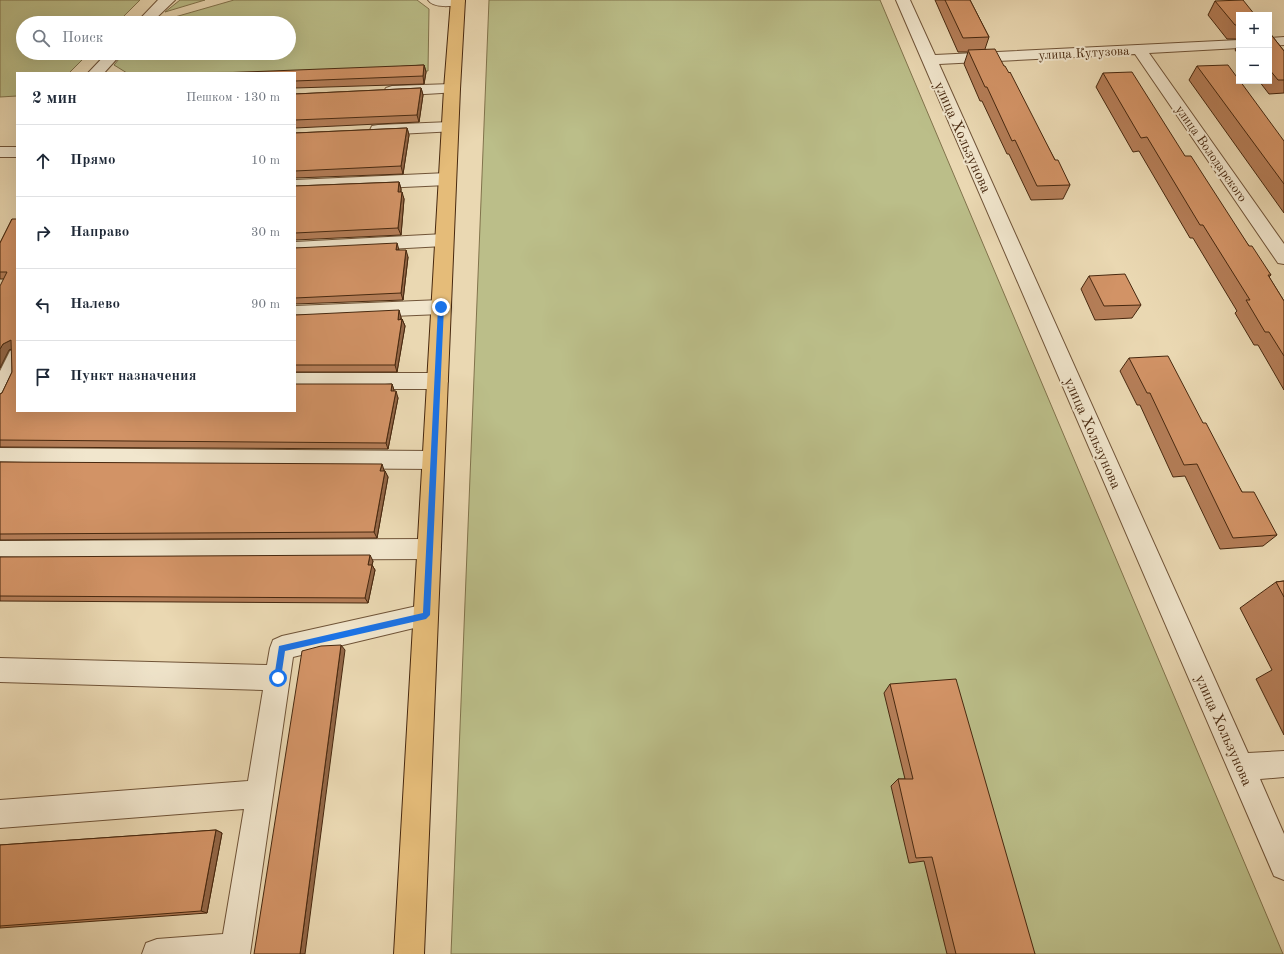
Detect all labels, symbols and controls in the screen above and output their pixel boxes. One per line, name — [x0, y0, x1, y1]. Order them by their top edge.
map controls — [1236, 12, 1272, 84]
button: + — [1236, 12, 1272, 48]
search box — [16, 16, 296, 60]
icon: search — [30, 27, 52, 49]
text: Поиск — [62, 31, 103, 46]
street label: улица Кутузова — [1038, 45, 1130, 62]
button: − — [1236, 48, 1272, 84]
street label: улица Хользунова — [930, 80, 993, 196]
text: 2 мин — [32, 90, 77, 107]
text: Пешком · 130 m — [186, 91, 280, 104]
street label: улица Володарского — [1173, 103, 1249, 205]
icon: ahead — [32, 150, 54, 172]
text: Прямо — [70, 153, 116, 168]
text: 10 m — [251, 154, 280, 167]
icon: right — [32, 222, 54, 244]
text: Направо — [70, 225, 129, 240]
text: 30 m — [251, 226, 280, 239]
icon: left — [32, 294, 54, 316]
text: Налево — [70, 297, 120, 312]
text: 90 m — [251, 298, 280, 311]
route end — [432, 298, 450, 316]
icon: arrive — [32, 366, 54, 388]
text: Пункт назначения — [70, 369, 197, 384]
street label: улица Хользунова — [1060, 376, 1123, 492]
route start — [269, 669, 287, 687]
street label: улица Хользунова — [1191, 673, 1254, 789]

